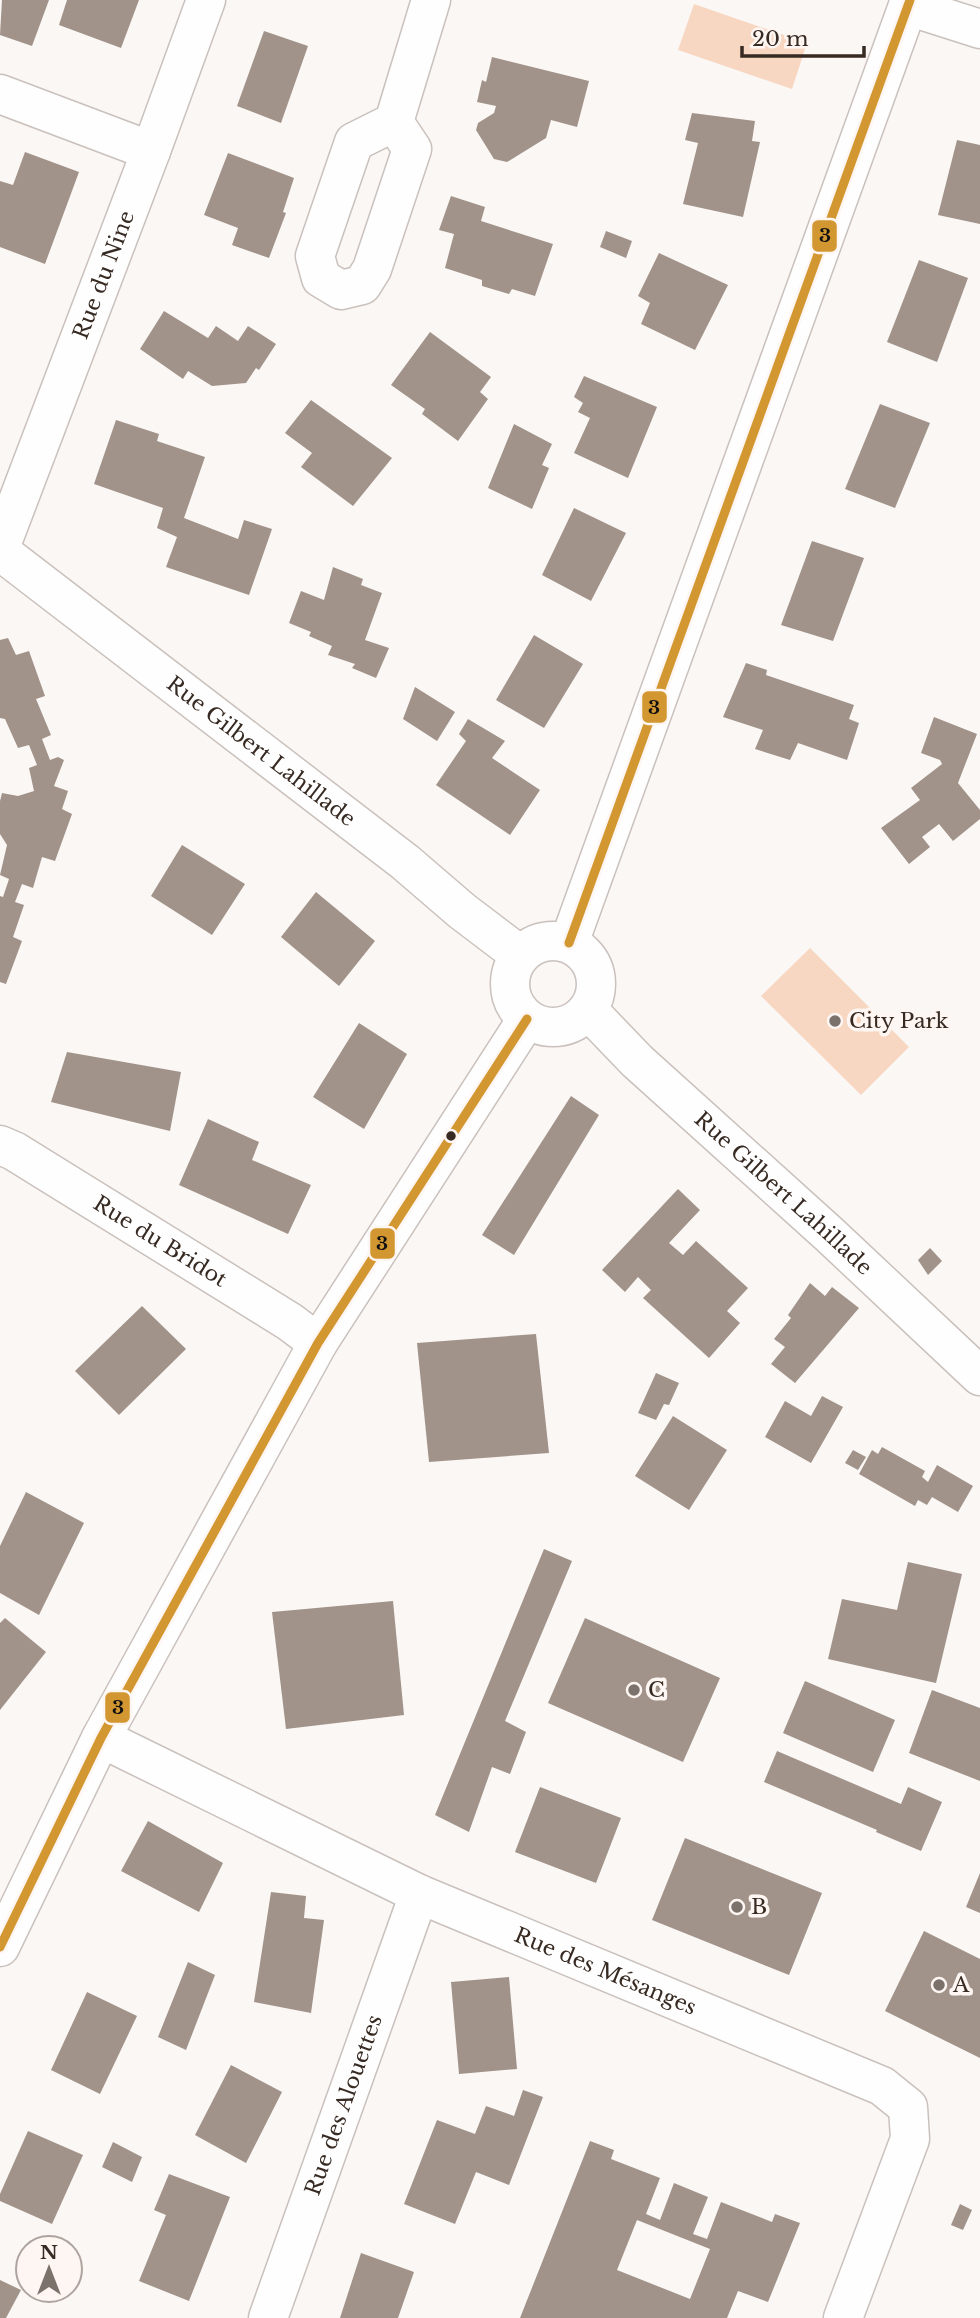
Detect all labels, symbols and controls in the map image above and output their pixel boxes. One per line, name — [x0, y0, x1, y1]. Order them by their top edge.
scale bar — [742, 14, 864, 58]
text: 20 m — [752, 26, 809, 52]
street label: Rue du Nine — [68, 207, 140, 343]
line badge: 3 — [811, 219, 838, 253]
text: 3 — [819, 224, 831, 247]
street label: Rue Gilbert Lahillade — [161, 671, 360, 832]
line badge: 3 — [641, 690, 668, 724]
text: 3 — [648, 696, 660, 719]
place label: City Park — [849, 1008, 949, 1034]
marker: City Park — [827, 1013, 843, 1029]
street label: Rue Gilbert Lahillade — [689, 1106, 877, 1281]
unlabelled marker — [444, 1129, 458, 1143]
street label: Rue du Bridot — [88, 1190, 232, 1293]
line badge: 3 — [369, 1227, 396, 1260]
text: 3 — [376, 1232, 388, 1255]
place label: C — [648, 1677, 665, 1703]
marker: C — [626, 1682, 642, 1698]
line badge: 3 — [104, 1691, 131, 1724]
text: 3 — [112, 1696, 124, 1719]
place label: B — [751, 1894, 767, 1920]
marker: B — [729, 1899, 745, 1915]
street label: Rue des Mésanges — [510, 1922, 700, 2021]
place label: A — [952, 1972, 970, 1998]
marker: A — [931, 1977, 947, 1993]
street label: Rue des Alouettes — [300, 2011, 388, 2199]
north arrow — [14, 2234, 84, 2304]
text: N — [40, 2241, 58, 2264]

